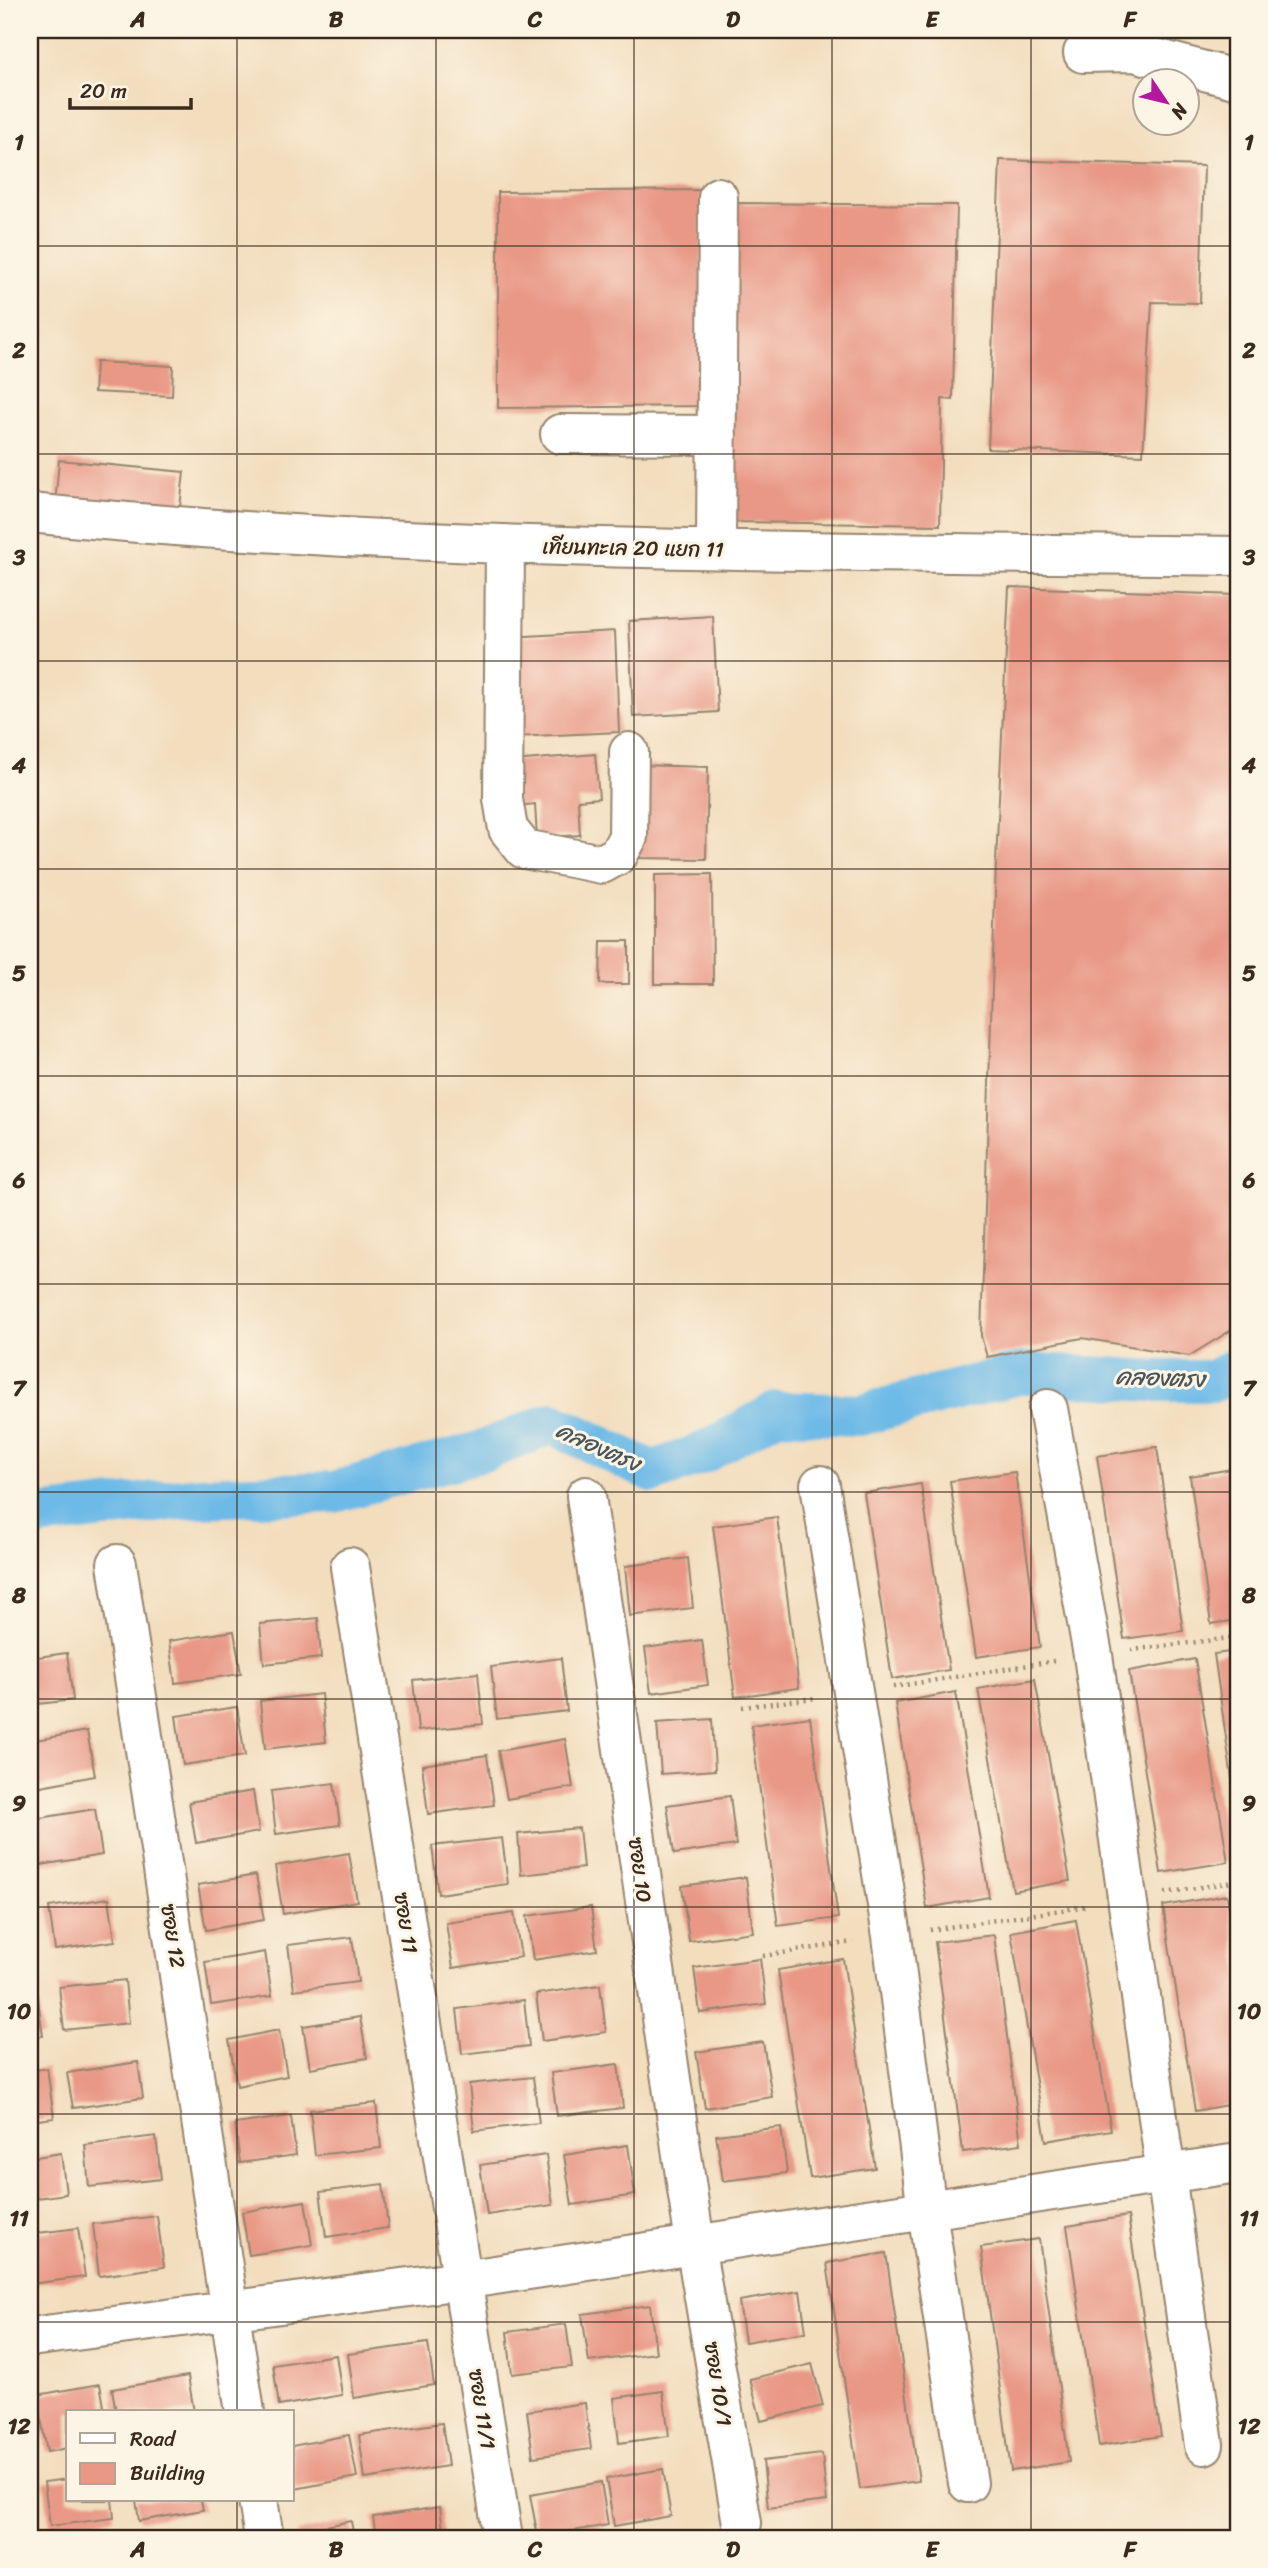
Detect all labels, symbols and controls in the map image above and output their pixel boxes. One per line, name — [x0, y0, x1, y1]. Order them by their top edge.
text: A — [129, 0, 146, 40]
text: B — [329, 0, 344, 40]
text: C — [527, 0, 543, 40]
text: D — [726, 0, 741, 40]
text: E — [926, 0, 941, 40]
text: F — [1123, 0, 1138, 40]
scale bar — [70, 66, 191, 110]
north arrow — [1132, 66, 1202, 136]
text: 20 m — [80, 72, 127, 110]
text: N — [1162, 96, 1197, 127]
text: 1 — [14, 122, 24, 163]
text: 1 — [1244, 122, 1254, 163]
text: 2 — [11, 330, 26, 371]
text: 2 — [1241, 330, 1256, 371]
street label: เทียนทะเล 20 แยก 11 — [542, 527, 724, 569]
text: 3 — [12, 537, 26, 578]
text: 3 — [1242, 537, 1256, 578]
text: 4 — [11, 745, 27, 786]
text: 4 — [1241, 745, 1257, 786]
text: 5 — [12, 953, 26, 994]
text: 5 — [1242, 953, 1256, 994]
text: 6 — [11, 1160, 26, 1201]
text: 6 — [1241, 1160, 1256, 1201]
water label: คลองตรง — [1115, 1356, 1208, 1400]
text: 7 — [12, 1368, 27, 1409]
text: 7 — [1242, 1368, 1257, 1409]
water label: คลองตรง — [549, 1410, 650, 1485]
text: 8 — [11, 1575, 26, 1616]
text: 8 — [1241, 1575, 1256, 1616]
text: 9 — [12, 1783, 26, 1824]
text: 9 — [1242, 1783, 1256, 1824]
street label: ซอย 10 — [617, 1835, 663, 1905]
street label: ซอย 11 — [382, 1890, 430, 1956]
street label: ซอย 12 — [149, 1901, 197, 1971]
text: 10 — [7, 1991, 32, 2032]
text: 10 — [1237, 1991, 1262, 2032]
text: 11 — [9, 2198, 29, 2239]
text: 11 — [1239, 2198, 1259, 2239]
street label: ซอย 10/1 — [693, 2339, 743, 2429]
street label: ซอย 11/1 — [457, 2366, 507, 2452]
text: 12 — [7, 2406, 31, 2447]
text: 12 — [1237, 2406, 1261, 2447]
legend — [66, 2410, 294, 2502]
text: Road — [130, 2420, 177, 2458]
text: Building — [130, 2454, 206, 2492]
text: A — [129, 2529, 146, 2568]
text: B — [329, 2529, 344, 2568]
text: C — [527, 2529, 543, 2568]
text: D — [726, 2529, 741, 2568]
text: E — [926, 2529, 941, 2568]
text: F — [1123, 2529, 1138, 2568]

